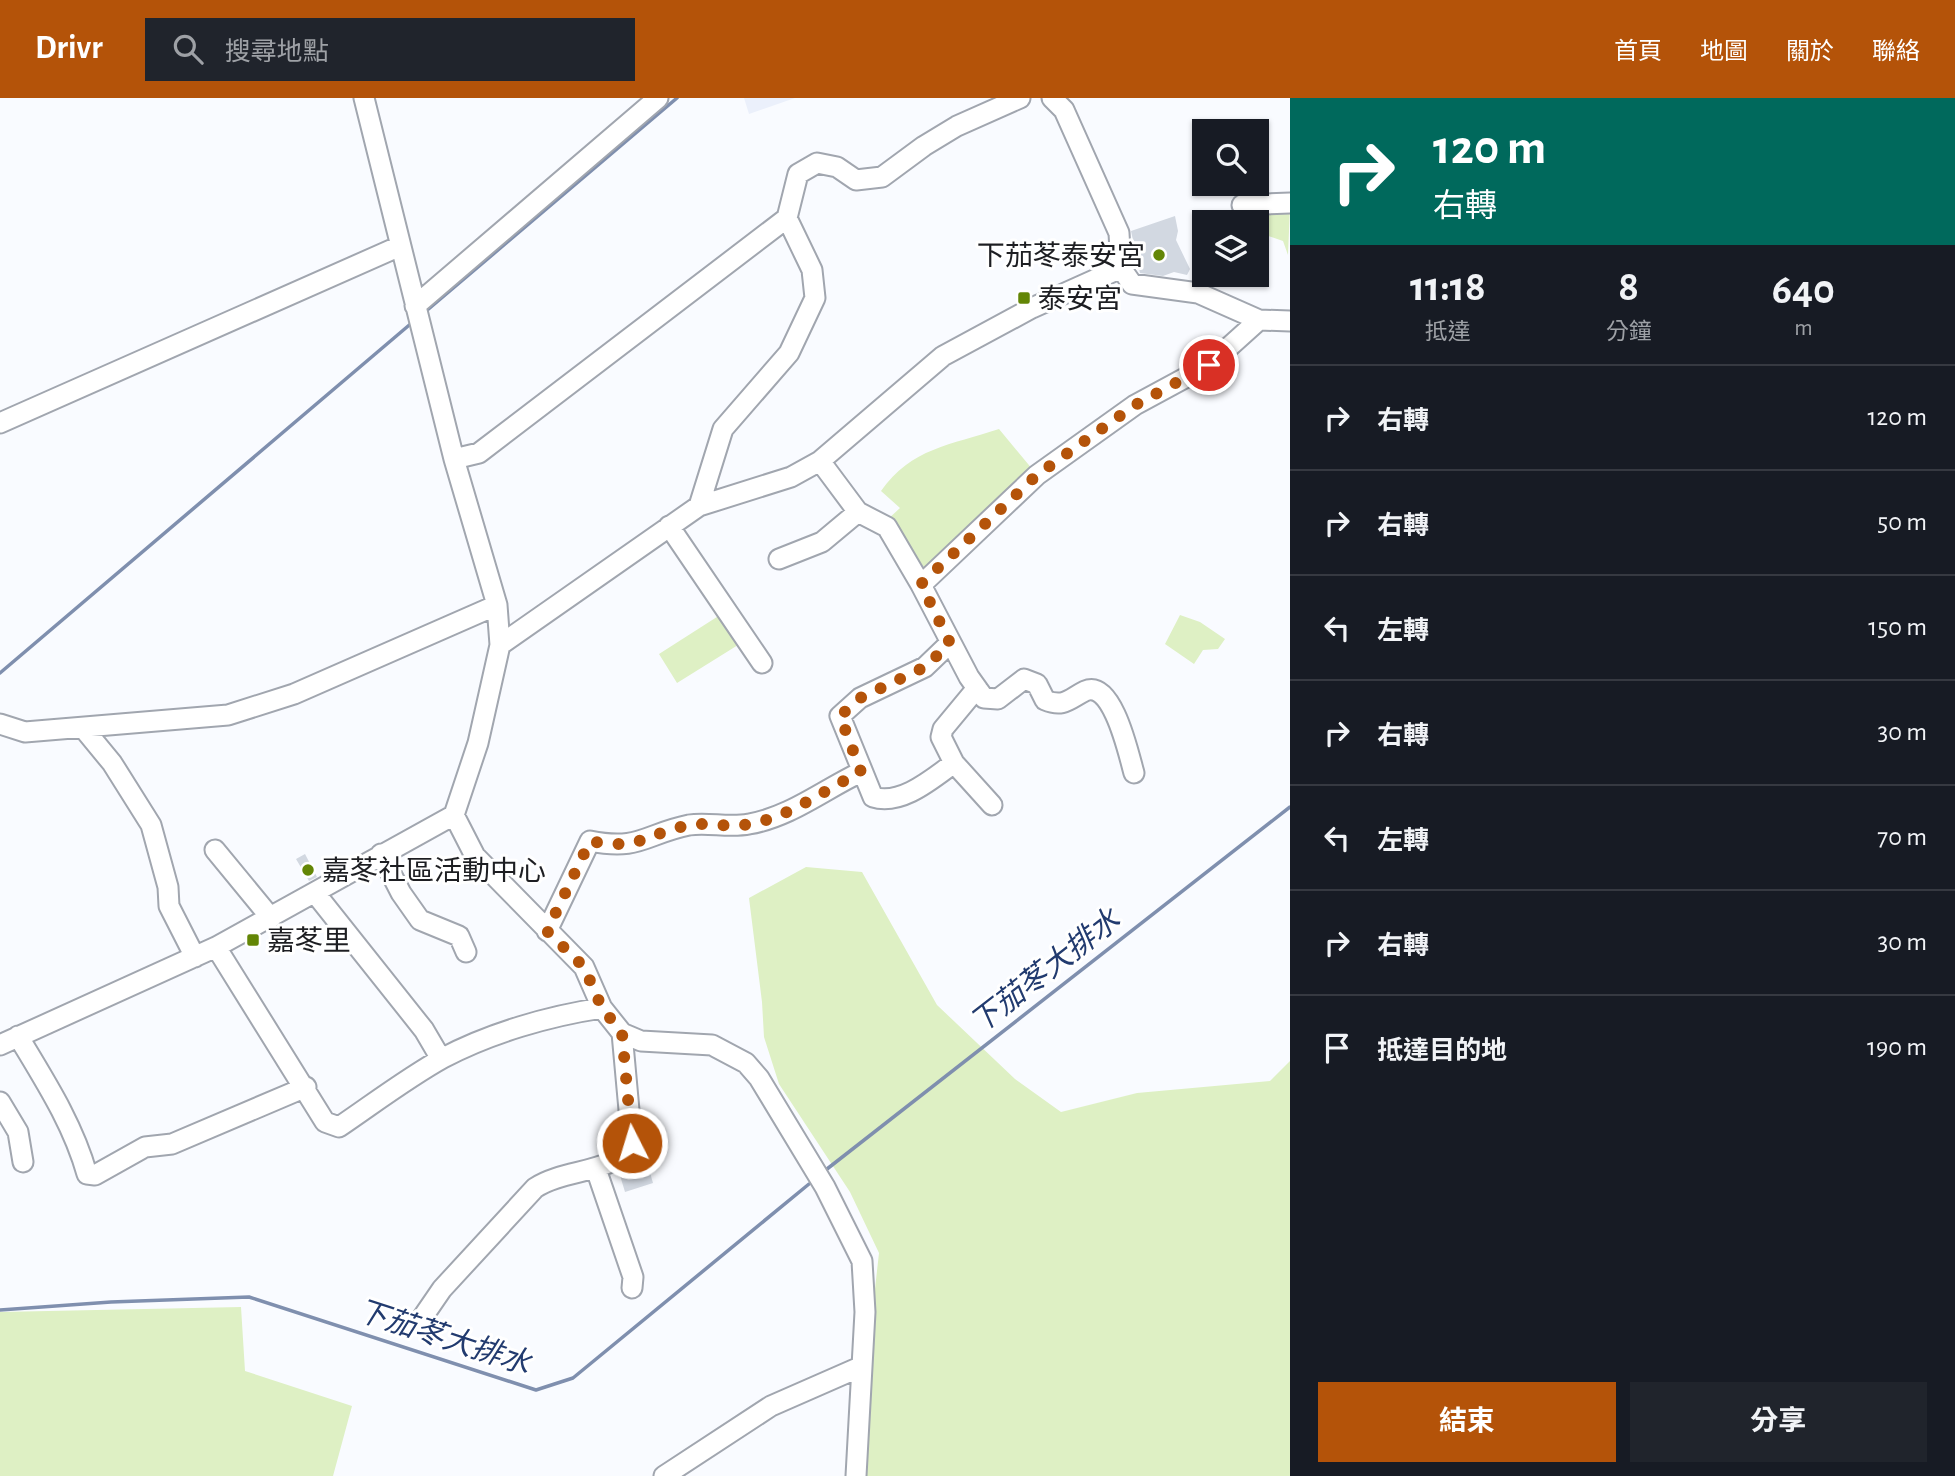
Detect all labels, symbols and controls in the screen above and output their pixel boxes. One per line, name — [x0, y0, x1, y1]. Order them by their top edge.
search box — [145, 18, 635, 81]
icon: search — [169, 30, 207, 68]
text: Drivr — [35, 32, 103, 65]
text: 搜尋地點 — [225, 39, 329, 65]
text: 首頁 — [1614, 40, 1662, 64]
text: 地圖 — [1700, 40, 1748, 64]
text: 關於 — [1786, 40, 1834, 64]
text: 聯絡 — [1872, 40, 1920, 64]
map controls — [1192, 119, 1269, 287]
button: search — [1192, 119, 1269, 196]
text: 120 m — [1433, 124, 1546, 173]
icon: right — [1318, 126, 1409, 217]
text: 右轉 — [1433, 190, 1497, 222]
button: layers — [1192, 210, 1269, 287]
place label: 下茄苳泰安宮 — [977, 241, 1145, 271]
marker: 下茄苳泰安宮 — [1151, 247, 1167, 263]
text: 11:18 — [1410, 266, 1486, 308]
text: 8 — [1618, 266, 1639, 308]
text: 640 — [1772, 269, 1835, 311]
place label: 泰安宮 — [1038, 284, 1122, 314]
marker: 泰安宮 — [1016, 290, 1032, 306]
text: m — [1794, 317, 1813, 340]
text: 抵達 — [1425, 321, 1471, 344]
text: 分鐘 — [1606, 321, 1652, 344]
pin — [1179, 335, 1239, 395]
icon: arrive — [1190, 346, 1228, 384]
icon: right — [1318, 399, 1356, 437]
text: 120 m — [1867, 404, 1927, 430]
text: 右轉 — [1377, 408, 1429, 434]
icon: right — [1318, 504, 1356, 542]
text: 50 m — [1877, 509, 1927, 535]
text: 右轉 — [1377, 513, 1429, 539]
icon: left — [1318, 609, 1356, 647]
text: 150 m — [1868, 614, 1927, 640]
text: 左轉 — [1377, 618, 1429, 644]
icon: right — [1318, 714, 1356, 752]
text: 30 m — [1877, 719, 1927, 745]
text: 右轉 — [1377, 723, 1429, 749]
icon: left — [1318, 819, 1356, 857]
text: 70 m — [1877, 824, 1927, 850]
text: 左轉 — [1377, 828, 1429, 854]
place label: 嘉苳社區活動中心 — [322, 856, 546, 886]
marker: 嘉苳社區活動中心 — [300, 862, 316, 878]
water label: 下茄苳大排水 — [964, 902, 1127, 1039]
icon: right — [1318, 924, 1356, 962]
place label: 嘉苳里 — [267, 926, 351, 956]
text: 30 m — [1877, 929, 1927, 955]
marker: 嘉苳里 — [245, 932, 261, 948]
text: 右轉 — [1377, 933, 1429, 959]
icon: arrive — [1318, 1029, 1356, 1067]
text: 190 m — [1867, 1034, 1927, 1060]
text: 抵達目的地 — [1377, 1038, 1507, 1064]
position arrow — [595, 1106, 669, 1180]
water label: 下茄苳大排水 — [353, 1294, 536, 1381]
button: 結束 — [1318, 1382, 1616, 1462]
button: 分享 — [1630, 1382, 1927, 1462]

